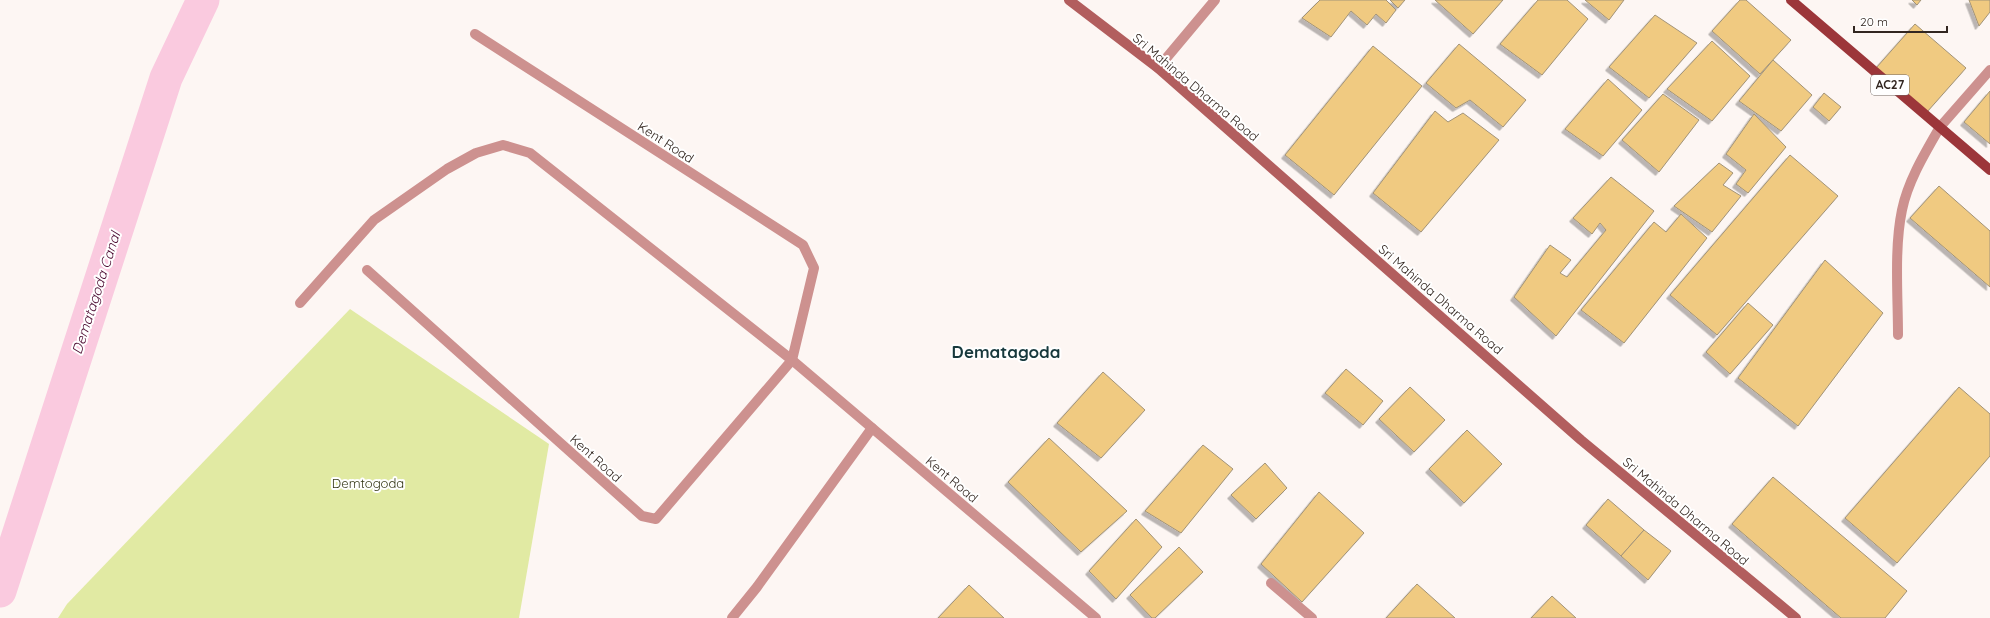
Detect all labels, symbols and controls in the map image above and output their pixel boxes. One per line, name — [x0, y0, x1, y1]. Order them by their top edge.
scale bar — [1854, 8, 1947, 34]
text: 20 m — [1860, 14, 1888, 29]
street label: Sri Mahinda Dharma Road — [1130, 30, 1262, 144]
road number: AC27 — [1871, 75, 1909, 95]
street label: Kent Road — [635, 118, 697, 166]
water label: Dematagoda Canal — [68, 228, 125, 357]
street label: Sri Mahinda Dharma Road — [1376, 241, 1506, 357]
district label: Dematagoda — [952, 341, 1060, 362]
street label: Kent Road — [567, 431, 625, 485]
street label: Kent Road — [923, 452, 981, 506]
street label: Sri Mahinda Dharma Road — [1620, 454, 1752, 568]
park label: Demtogoda — [332, 475, 404, 491]

